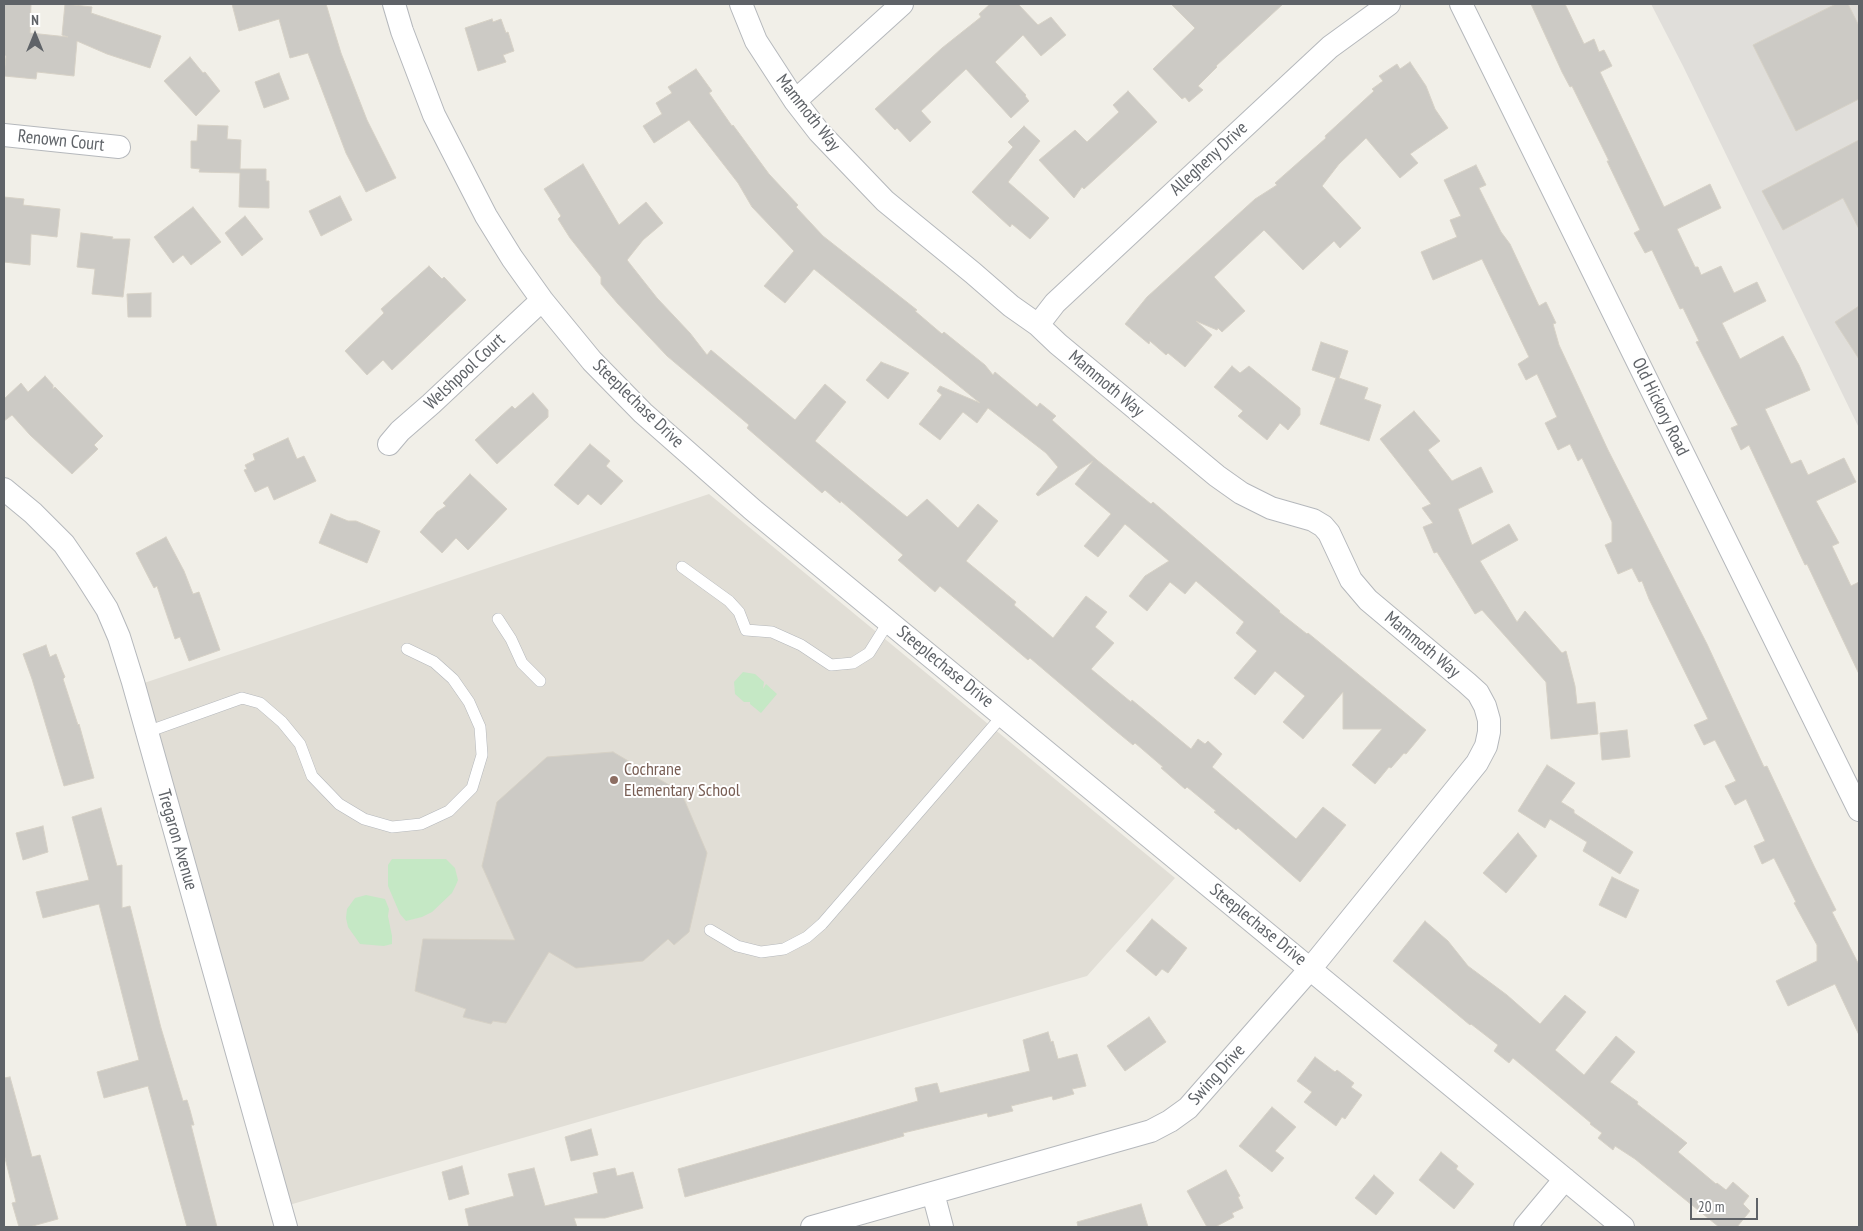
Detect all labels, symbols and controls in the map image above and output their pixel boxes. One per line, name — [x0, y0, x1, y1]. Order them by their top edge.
north arrow — [10, 10, 60, 60]
text: N — [31, 11, 39, 29]
street label: Mammoth Way — [771, 70, 845, 156]
street label: Allegheny Drive — [1166, 118, 1252, 200]
street label: Renown Court — [17, 126, 105, 156]
street label: Welshpool Court — [420, 329, 510, 415]
street label: Mammoth Way — [1064, 346, 1148, 422]
street label: Old Hickory Road — [1627, 354, 1693, 460]
street label: Steeplechase Drive — [588, 355, 688, 453]
street label: Mammoth Way — [1380, 607, 1464, 683]
street label: Steeplechase Drive — [892, 621, 998, 713]
place label: Cochrane Elementary School — [624, 759, 740, 802]
marker: Cochrane Elementary School — [608, 774, 620, 786]
street label: Tregaron Avenue — [152, 787, 202, 893]
street label: Steeplechase Drive — [1205, 879, 1311, 971]
street label: Swing Drive — [1184, 1040, 1250, 1110]
scale bar — [1693, 1188, 1760, 1220]
text: 20 m — [1698, 1197, 1724, 1216]

